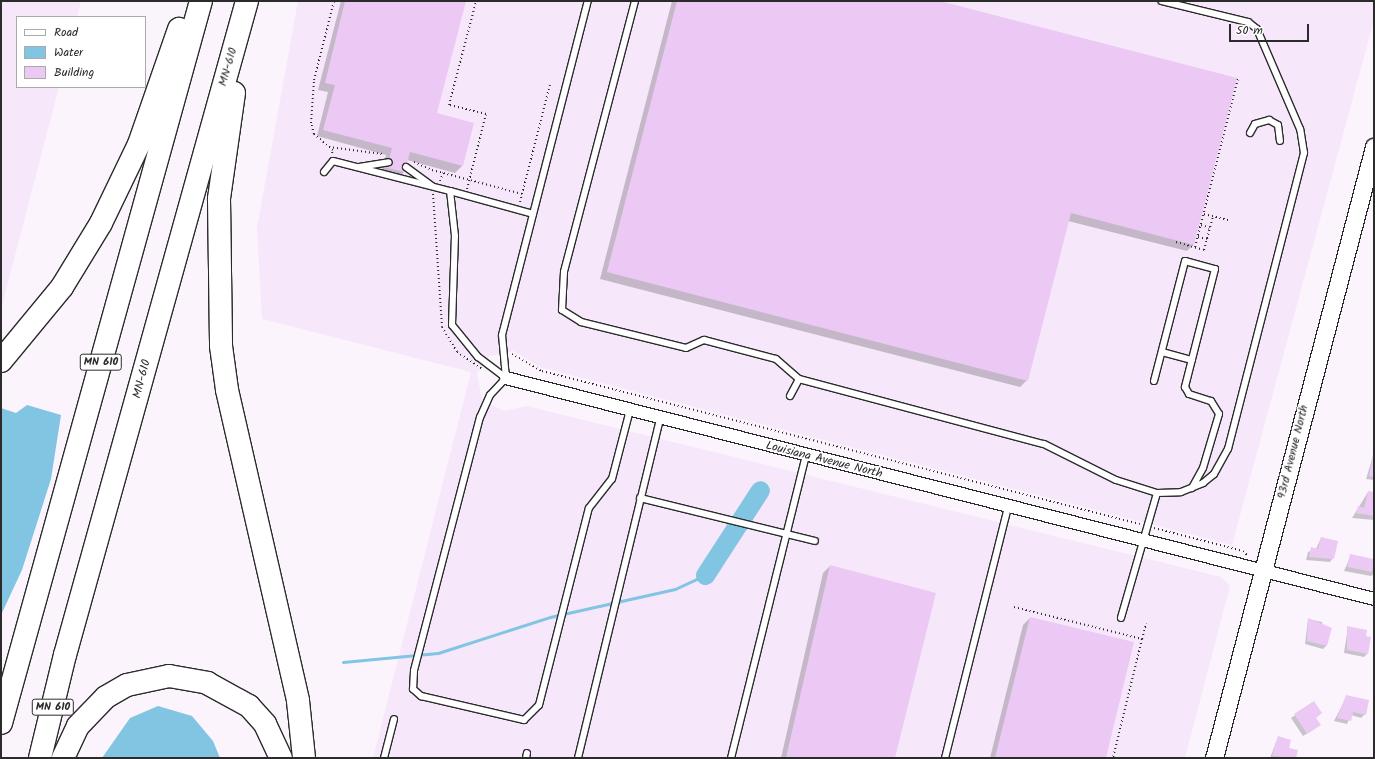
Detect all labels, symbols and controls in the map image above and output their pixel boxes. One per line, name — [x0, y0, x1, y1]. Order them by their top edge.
legend — [16, 16, 146, 88]
scale bar — [1231, 16, 1311, 42]
text: 50 m — [1236, 21, 1263, 40]
text: Road — [54, 23, 78, 42]
text: Water — [54, 43, 83, 62]
street label: MN-610 — [216, 46, 240, 88]
text: Building — [54, 63, 94, 82]
road number: MN 610 — [79, 353, 123, 371]
street label: MN-610 — [130, 358, 154, 400]
street label: 93rd Avenue North — [1274, 404, 1312, 500]
street label: Louisiana Avenue North — [764, 439, 884, 481]
road number: MN 610 — [31, 698, 75, 716]

